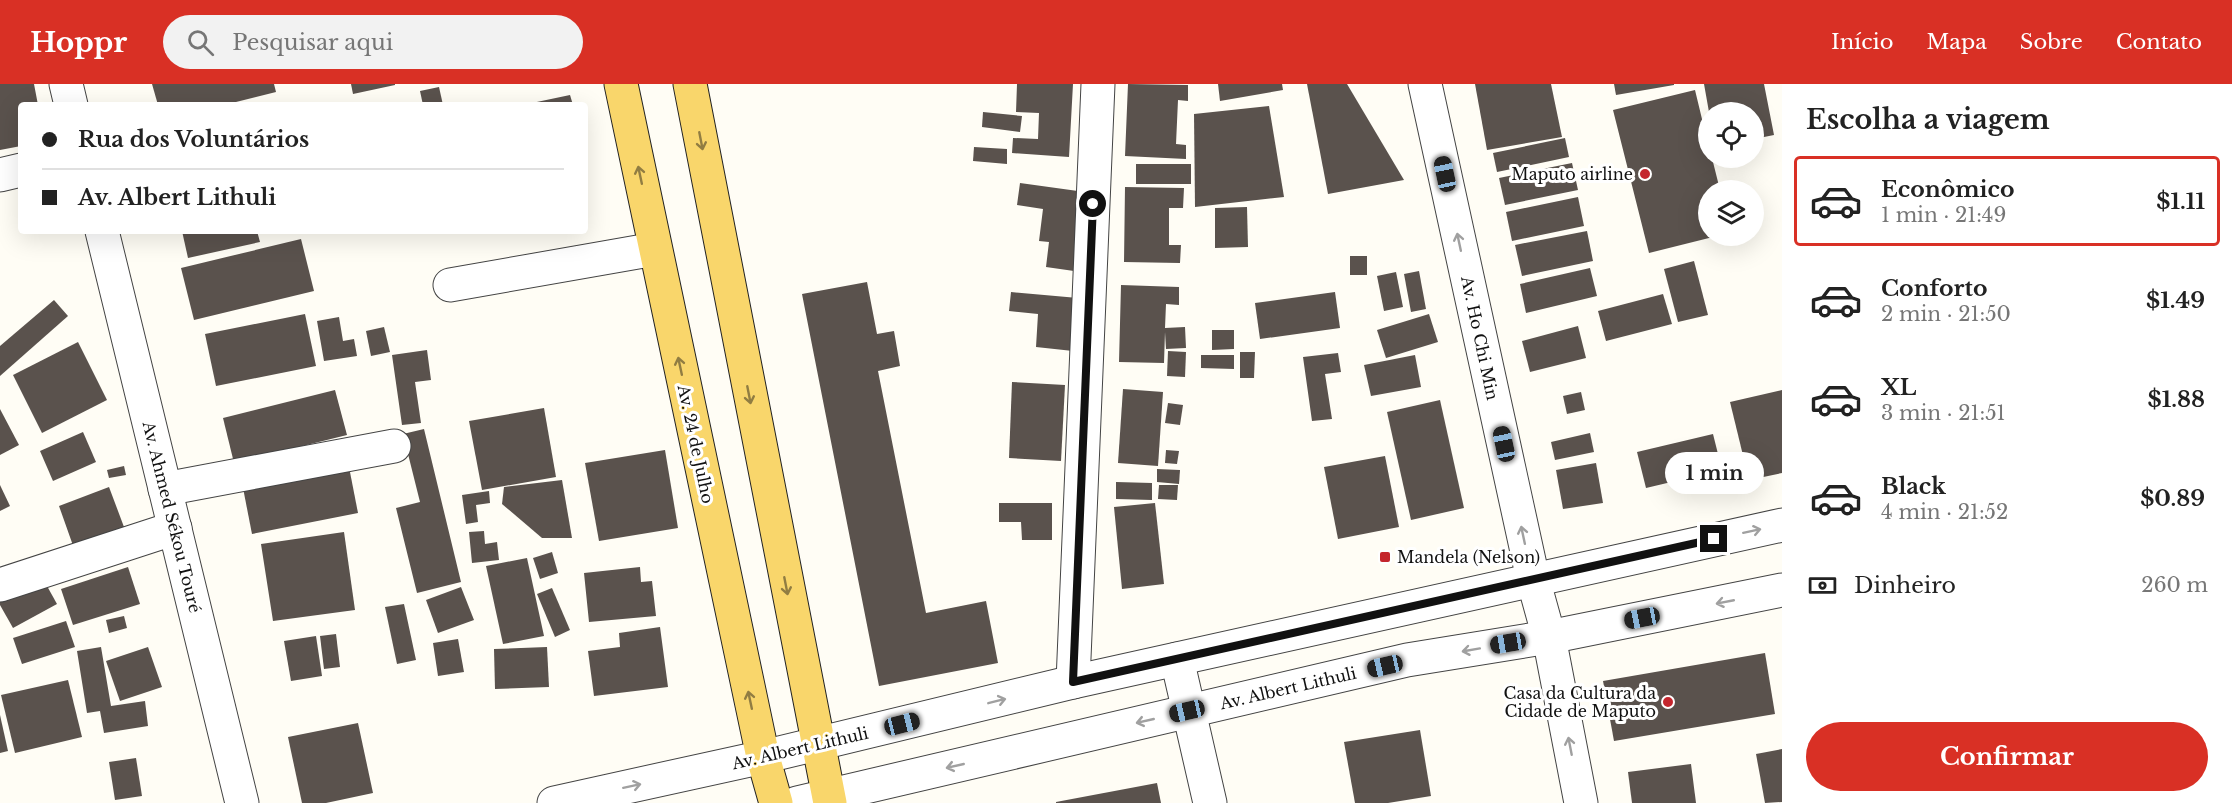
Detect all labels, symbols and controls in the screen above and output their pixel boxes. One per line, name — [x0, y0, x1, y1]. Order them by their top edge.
search box — [163, 15, 583, 69]
text: Hoppr — [30, 25, 127, 60]
icon: search — [184, 26, 217, 59]
text: Pesquisar aqui — [232, 29, 393, 56]
text: Início — [1831, 29, 1893, 55]
text: Mapa — [1926, 29, 1987, 55]
text: Sobre — [2020, 29, 2083, 55]
text: Contato — [2116, 29, 2202, 55]
map controls — [1698, 102, 1764, 246]
button: locate — [1698, 102, 1764, 168]
text: Escolha a viagem — [1806, 103, 2050, 136]
text: Rua dos Voluntários — [78, 126, 309, 153]
one-way arrow — [696, 131, 707, 151]
car — [1432, 155, 1458, 193]
place label: Maputo airline — [1511, 164, 1633, 184]
one-way arrow — [633, 165, 645, 184]
marker: Maputo airline — [1638, 167, 1652, 181]
icon: car — [1809, 174, 1863, 228]
text: Econômico — [1881, 176, 2014, 203]
button: layers — [1698, 180, 1764, 246]
text: Av. Albert Lithuli — [78, 184, 276, 211]
text: $1.11 — [2156, 188, 2205, 215]
route start — [1079, 190, 1106, 217]
text: 1 min · 21:49 — [1881, 203, 2006, 227]
one-way arrow — [1453, 232, 1465, 251]
street label: Av. Ho Chi Min — [1457, 273, 1503, 402]
icon: car — [1809, 273, 1863, 327]
text: Conforto — [1881, 275, 1987, 302]
text: $1.49 — [2146, 287, 2205, 314]
text: 2 min · 21:50 — [1881, 302, 2011, 326]
one-way arrow — [674, 356, 685, 376]
icon: car — [1809, 372, 1863, 426]
text: XL — [1881, 374, 1916, 401]
street label: Av. 24 de Julho — [673, 382, 718, 505]
one-way arrow — [744, 384, 755, 404]
text: $1.88 — [2148, 386, 2205, 413]
text: 3 min · 21:51 — [1881, 401, 2006, 425]
street label: Av. Ahmed Sékou Touré — [138, 418, 205, 615]
car — [1491, 425, 1517, 463]
callout: 1 min — [1664, 452, 1764, 494]
text: 1 min — [1686, 461, 1743, 485]
icon: car — [1809, 471, 1863, 525]
text: Black — [1881, 473, 1946, 500]
text: $0.89 — [2140, 485, 2205, 512]
text: 4 min · 21:52 — [1881, 500, 2008, 524]
route end — [1700, 525, 1727, 552]
one-way arrow — [1742, 525, 1761, 537]
one-way arrow — [1517, 526, 1529, 545]
place label: Mandela (Nelson) — [1397, 547, 1540, 567]
marker: Mandela (Nelson) — [1378, 550, 1392, 564]
icon: cash — [1806, 569, 1839, 602]
text: Dinheiro — [1854, 572, 1956, 599]
text: 260 m — [2141, 573, 2208, 597]
one-way arrow — [781, 576, 792, 596]
one-way arrow — [1715, 597, 1735, 608]
car — [1623, 606, 1661, 630]
car — [1489, 631, 1527, 655]
one-way arrow — [1462, 644, 1482, 655]
car — [1365, 653, 1405, 679]
street label: Av. Albert Lithuli — [1217, 662, 1359, 714]
place label: Casa da Cultura da Cidade de Maputo — [1504, 683, 1656, 721]
one-way arrow — [744, 691, 756, 710]
one-way arrow — [987, 694, 1006, 706]
marker: Casa da Cultura da Cidade de Maputo — [1661, 695, 1675, 709]
car — [1167, 698, 1207, 724]
car — [882, 711, 922, 737]
one-way arrow — [1136, 716, 1155, 728]
street label: Av. Albert Lithuli — [729, 722, 871, 774]
button: Confirmar — [1806, 722, 2208, 791]
one-way arrow — [1564, 736, 1575, 756]
one-way arrow — [946, 760, 965, 772]
one-way arrow — [622, 780, 641, 791]

